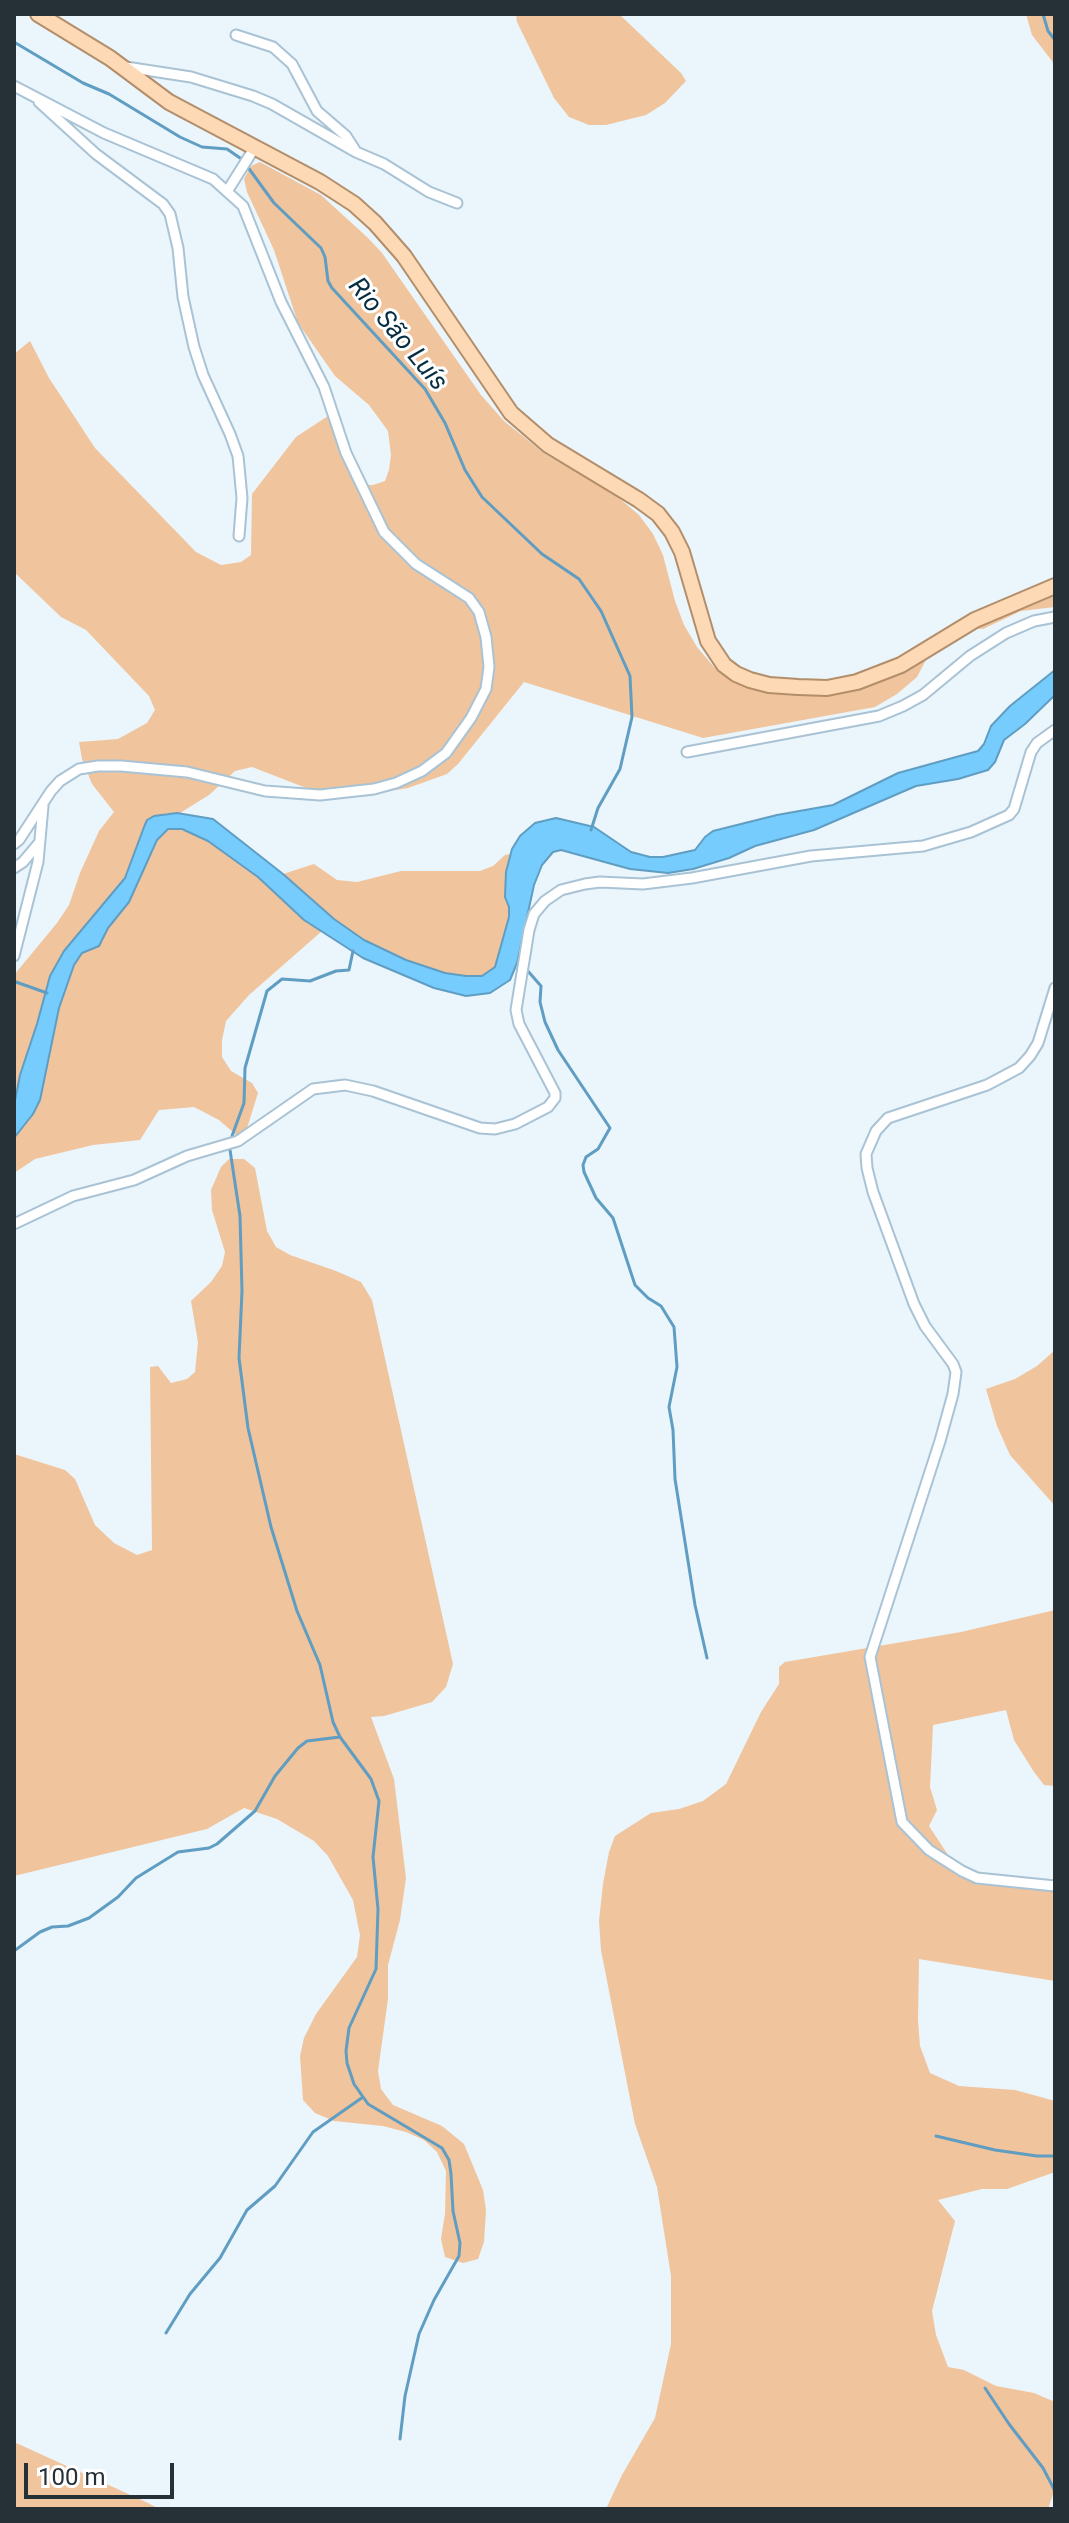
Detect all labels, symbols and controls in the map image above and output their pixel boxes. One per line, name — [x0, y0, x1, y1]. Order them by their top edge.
water label: Rio São Luís — [341, 272, 453, 398]
scale bar — [28, 2447, 178, 2497]
text: 100 m — [38, 2463, 105, 2491]

